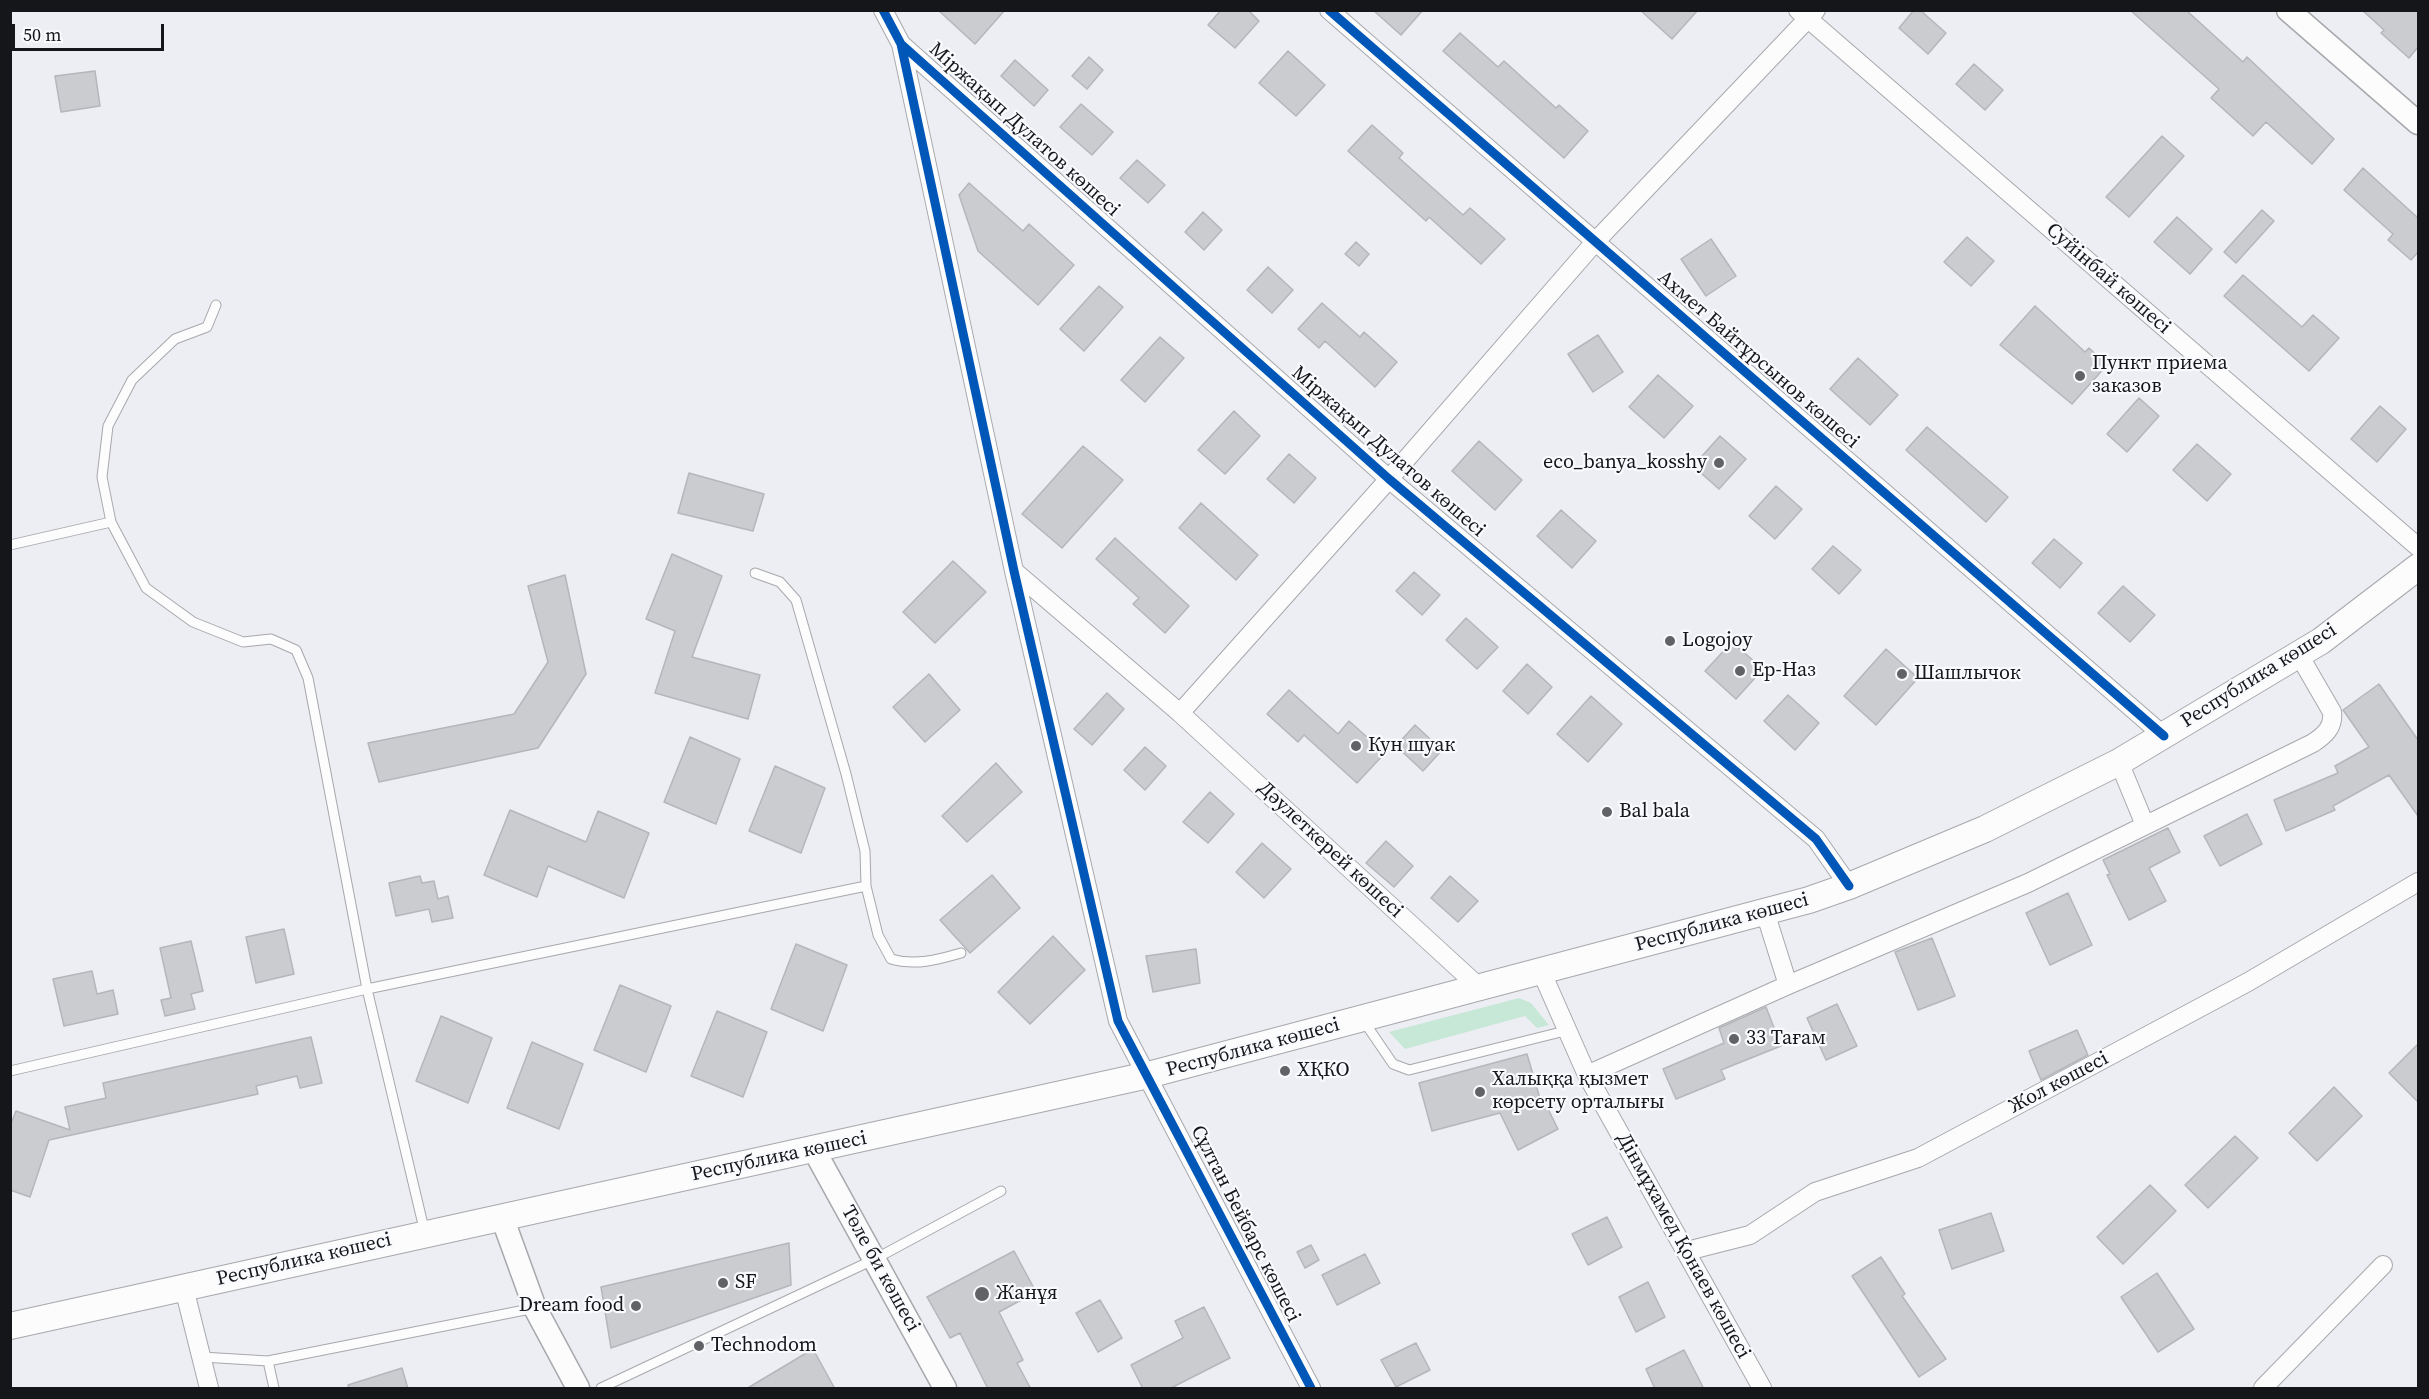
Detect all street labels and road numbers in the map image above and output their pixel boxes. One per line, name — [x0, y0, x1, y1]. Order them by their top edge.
street label: Міржақып Дулатов көшесі — [924, 38, 1124, 222]
street label: Суйінбай көшесі — [2041, 218, 2175, 340]
street label: Ахмет Байтұрсынов көшесі — [1652, 266, 1864, 454]
street label: Міржақып Дулатов көшесі — [1286, 361, 1490, 543]
street label: Республика көшесі — [2177, 618, 2341, 734]
street label: Дәулеткерей көшесі — [1252, 777, 1408, 923]
street label: Республика көшесі — [1633, 888, 1811, 958]
street label: Республика көшесі — [1164, 1013, 1342, 1083]
street label: Жол көшесі — [2005, 1047, 2113, 1119]
street label: Сұлтан Бейбарс көшесі — [1185, 1122, 1305, 1326]
street label: Республика көшесі — [689, 1127, 869, 1187]
street label: Дінмұхамед Қонаев көшесі — [1611, 1129, 1755, 1363]
street label: Төле би көшесі — [835, 1202, 925, 1336]
street label: Республика көшесі — [214, 1228, 394, 1292]

